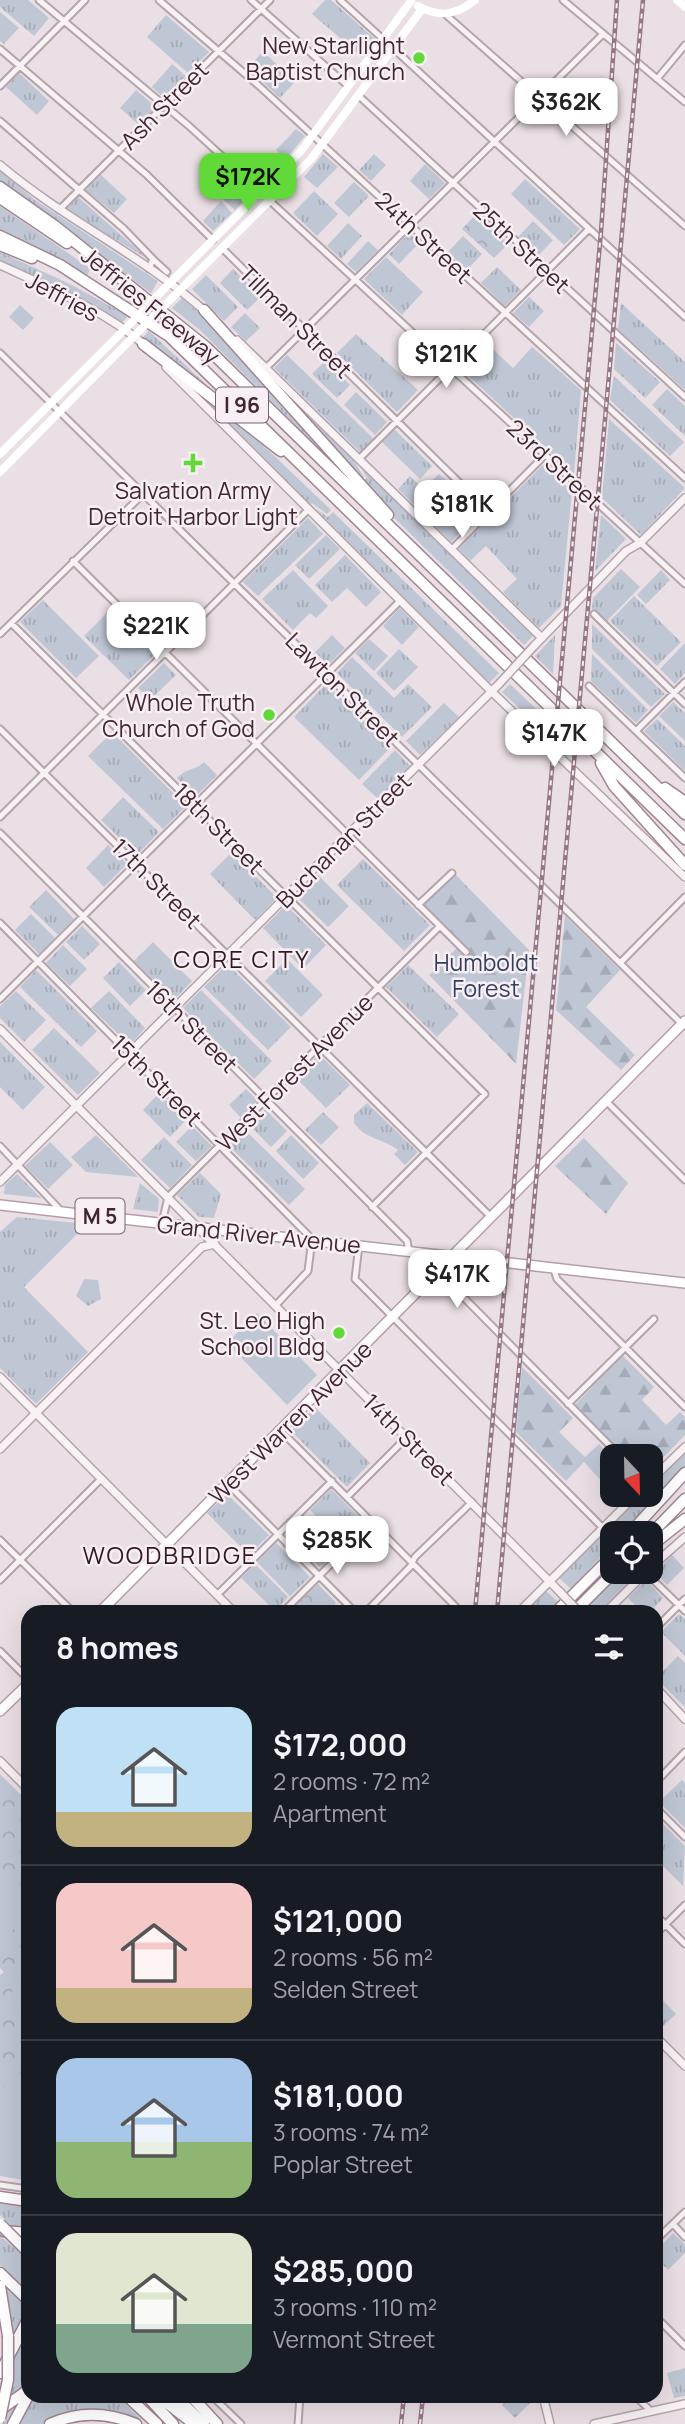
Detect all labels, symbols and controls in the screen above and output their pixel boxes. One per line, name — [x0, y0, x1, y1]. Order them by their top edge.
place label: New Starlight Baptist Church — [246, 29, 405, 87]
marker: New Starlight Baptist Church — [411, 50, 427, 66]
street label: Ash Street — [113, 54, 215, 156]
pin: $362K — [517, 78, 615, 138]
text: $362K — [531, 85, 601, 117]
pin: $172K — [199, 154, 297, 213]
text: $172K — [215, 160, 281, 192]
street label: 24th Street — [369, 184, 479, 290]
street label: 25th Street — [467, 194, 577, 300]
street label: Jeffries Freeway — [75, 239, 227, 371]
street label: Tillman Street — [232, 257, 360, 385]
street label: Jeffries — [21, 263, 105, 329]
pin: $121K — [397, 330, 495, 390]
text: $121K — [414, 337, 478, 369]
road number: I 96 — [216, 388, 268, 422]
street label: 23rd Street — [500, 411, 610, 517]
marker: Salvation Army Detroit Harbor Light — [183, 453, 203, 473]
place label: Salvation Army Detroit Harbor Light — [88, 474, 298, 532]
pin: $181K — [413, 480, 511, 540]
text: $181K — [430, 487, 494, 519]
pin: $221K — [107, 602, 205, 662]
text: $221K — [123, 609, 189, 641]
street label: Lawton Street — [279, 625, 407, 753]
place label: Whole Truth Church of God — [102, 686, 255, 744]
marker: Whole Truth Church of God — [261, 707, 277, 723]
pin: $147K — [505, 710, 603, 769]
text: $147K — [521, 716, 587, 748]
street label: Buchanan Street — [268, 765, 418, 915]
street label: 18th Street — [166, 775, 272, 881]
street label: 17th Street — [105, 831, 209, 935]
district label: CORE CITY — [173, 942, 311, 975]
park label: Humboldt Forest — [434, 946, 538, 1004]
street label: 16th Street — [139, 973, 245, 1079]
street label: West Forest Avenue — [208, 986, 380, 1158]
street label: 15th Street — [104, 1027, 210, 1133]
road number: M 5 — [76, 1198, 124, 1234]
street label: Grand River Avenue — [155, 1207, 363, 1261]
pin: $417K — [408, 1250, 506, 1310]
text: $417K — [424, 1257, 490, 1289]
place label: St. Leo High School Bldg — [199, 1304, 325, 1362]
marker: St. Leo High School Bldg — [331, 1325, 347, 1341]
street label: West Warren Avenue — [201, 1333, 379, 1511]
street label: 14th Street — [356, 1386, 462, 1492]
north arrow — [600, 1444, 663, 1507]
map controls — [600, 1444, 663, 1584]
pin: $285K — [288, 1516, 386, 1576]
button: locate — [600, 1521, 663, 1584]
text: $285K — [302, 1523, 372, 1555]
district label: WOODBRIDGE — [83, 1538, 257, 1571]
text: 8 homes — [56, 1627, 179, 1668]
icon: filters — [590, 1628, 628, 1666]
text: $172,000 — [273, 1724, 407, 1765]
icon: home — [112, 1735, 196, 1819]
text: 2 rooms · 72 m² — [273, 1765, 430, 1797]
text: Apartment — [273, 1797, 387, 1829]
text: $121,000 — [273, 1900, 403, 1941]
icon: home — [112, 1911, 196, 1995]
text: 2 rooms · 56 m² — [273, 1941, 433, 1973]
text: Selden Street — [273, 1973, 419, 2005]
text: $181,000 — [273, 2075, 404, 2116]
icon: home — [112, 2086, 196, 2170]
text: 3 rooms · 74 m² — [273, 2116, 429, 2148]
text: Poplar Street — [273, 2148, 413, 2180]
text: $285,000 — [273, 2250, 414, 2291]
icon: home — [112, 2261, 196, 2345]
text: 3 rooms · 110 m² — [273, 2291, 437, 2323]
text: Vermont Street — [273, 2323, 435, 2355]

